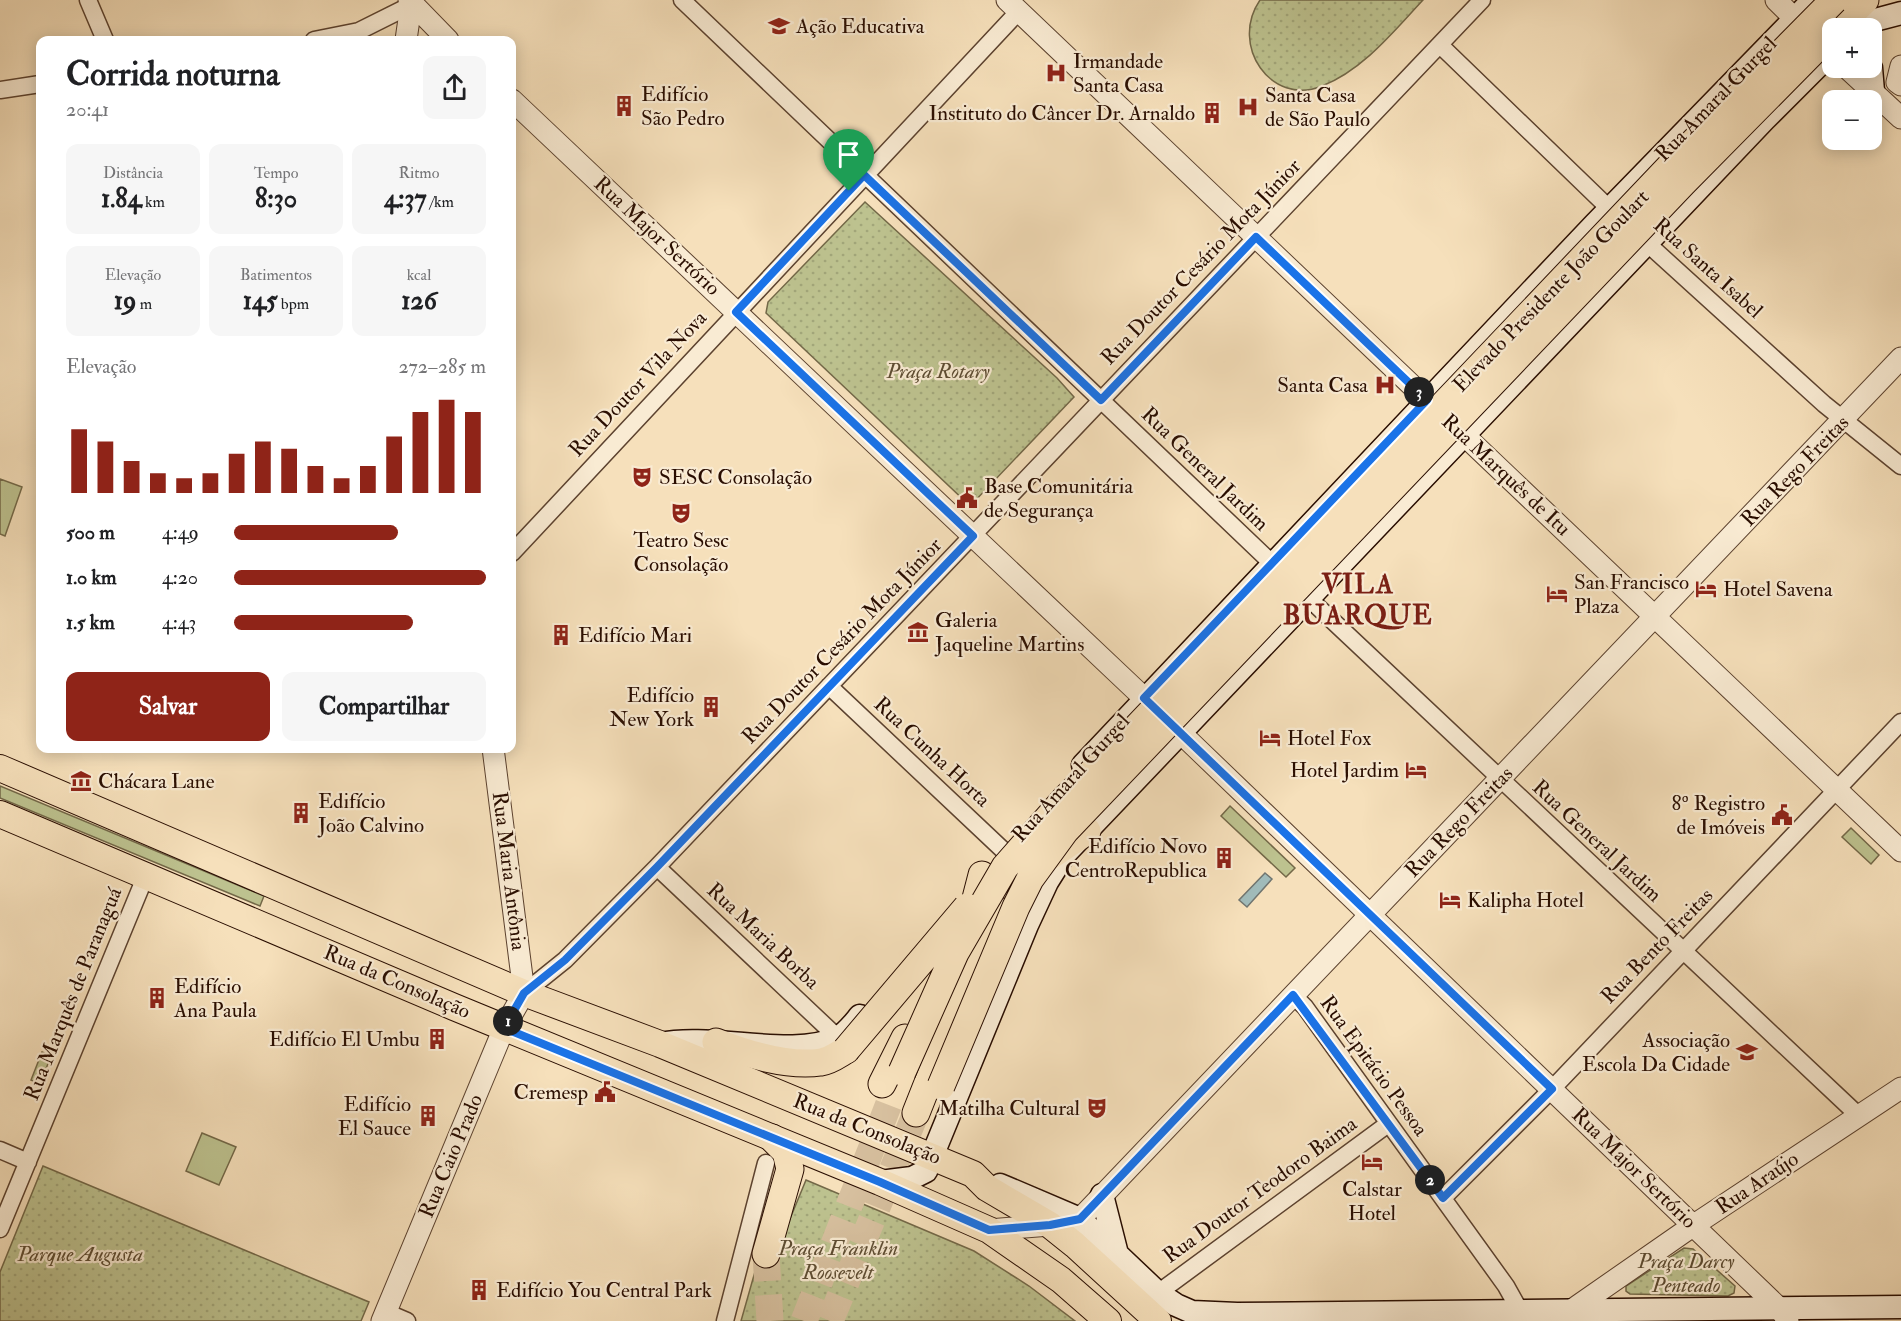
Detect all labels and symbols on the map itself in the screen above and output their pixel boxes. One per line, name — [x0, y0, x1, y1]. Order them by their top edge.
place label: Ação Educativa — [795, 13, 925, 40]
school or university icon: Ação Educativa — [767, 14, 791, 38]
street label: Rua Amaral Gurgel — [1649, 30, 1783, 167]
place label: Irmandade Santa Casa — [1073, 48, 1164, 99]
hospital icon: Irmandade Santa Casa — [1044, 61, 1068, 85]
place label: Edifício São Pedro — [641, 81, 725, 132]
place label: Santa Casa de São Paulo — [1265, 82, 1370, 133]
building icon: Edifício São Pedro — [612, 94, 636, 118]
hospital icon: Santa Casa de São Paulo — [1236, 95, 1260, 119]
place label: Instituto do Câncer Dr. Arnaldo — [929, 100, 1195, 127]
building icon: Instituto do Câncer Dr. Arnaldo — [1200, 101, 1224, 125]
pin — [823, 129, 874, 191]
street label: Rua Doutor Cesário Mota Júnior — [1095, 153, 1307, 371]
street label: Rua Major Sertório — [588, 170, 726, 302]
street label: Elevado Presidente João Goulart — [1447, 184, 1655, 398]
street label: Rua Santa Isabel — [1648, 212, 1769, 325]
street label: Rua Doutor Vila Nova — [563, 305, 713, 463]
park label: Praça Rotary — [885, 358, 991, 385]
place label: Santa Casa — [1277, 372, 1368, 399]
hospital icon: Santa Casa — [1373, 373, 1397, 397]
pin: 3 — [1404, 377, 1434, 407]
street label: Rua General Jardim — [1135, 401, 1275, 537]
street label: Rua Marquês de Itu — [1436, 408, 1576, 542]
street label: Rua Rego Freitas — [1735, 410, 1855, 532]
place label: SESC Consolação — [659, 464, 812, 491]
theatre icon: SESC Consolação — [630, 465, 654, 489]
place label: Base Comunitária de Segurança — [984, 473, 1133, 524]
public building icon: Base Comunitária de Segurança — [955, 486, 979, 510]
theatre icon: Teatro Sesc Consolação — [669, 501, 693, 525]
place label: Teatro Sesc Consolação — [633, 527, 729, 578]
street label: Rua Doutor Cesário Mota Júnior — [736, 532, 948, 750]
district label: VILA BUARQUE — [1283, 568, 1433, 632]
place label: San Francisco Plaza — [1574, 569, 1689, 620]
place label: Hotel Savena — [1723, 576, 1833, 603]
hotel icon: Hotel Savena — [1694, 577, 1718, 601]
hotel icon: San Francisco Plaza — [1545, 582, 1569, 606]
place label: Galeria Jaqueline Martins — [934, 607, 1084, 658]
museum icon: Galeria Jaqueline Martins — [906, 620, 930, 644]
place label: Edifício Mari — [578, 622, 692, 649]
building icon: Edifício Mari — [549, 623, 573, 647]
place label: Edifício New York — [609, 682, 694, 733]
street label: Rua Cunha Horta — [868, 691, 996, 813]
building icon: Edifício New York — [699, 695, 723, 719]
street label: Rua Amaral Gurgel — [1006, 708, 1136, 848]
place label: Hotel Fox — [1287, 725, 1372, 752]
hotel icon: Hotel Fox — [1258, 726, 1282, 750]
place label: Hotel Jardim — [1290, 757, 1399, 784]
hotel icon: Hotel Jardim — [1404, 758, 1428, 782]
street label: Rua Rego Freitas — [1399, 761, 1519, 883]
place label: Chácara Lane — [98, 768, 215, 795]
museum icon: Chácara Lane — [69, 769, 93, 793]
street label: Rua General Jardim — [1526, 774, 1668, 908]
place label: Edifício João Calvino — [317, 788, 424, 839]
street label: Rua Maria Antônia — [486, 790, 532, 952]
place label: 8º Registro de Imóveis — [1671, 790, 1765, 841]
building icon: Edifício João Calvino — [289, 801, 313, 825]
public building icon: 8º Registro de Imóveis — [1770, 803, 1794, 827]
place label: Edifício Novo CentroRepublica — [1065, 833, 1207, 884]
building icon: Edifício Novo CentroRepublica — [1212, 846, 1236, 870]
street label: Rua Maria Borba — [701, 877, 825, 995]
street label: Rua Bento Freitas — [1595, 882, 1719, 1010]
street label: Rua Marquês de Paranaguá — [18, 883, 128, 1105]
place label: Kalipha Hotel — [1467, 887, 1584, 914]
hotel icon: Kalipha Hotel — [1438, 888, 1462, 912]
street label: Rua da Consolação — [320, 939, 474, 1025]
place label: Edifício Ana Paula — [173, 973, 257, 1024]
building icon: Edifício Ana Paula — [145, 986, 169, 1010]
street label: Rua Epitácio Pessoa — [1314, 990, 1434, 1142]
pin: 1 — [493, 1006, 523, 1036]
place label: Edifício El Umbu — [269, 1026, 420, 1053]
building icon: Edifício El Umbu — [425, 1027, 449, 1051]
place label: Associação Escola Da Cidade — [1582, 1027, 1730, 1078]
school or university icon: Associação Escola Da Cidade — [1735, 1040, 1759, 1064]
place label: Cremesp — [513, 1079, 588, 1106]
public building icon: Cremesp — [593, 1080, 617, 1104]
street label: Rua da Consolação — [789, 1087, 945, 1171]
street label: Rua Caio Prado — [413, 1090, 489, 1222]
place label: Edifício El Sauce — [338, 1091, 411, 1142]
place label: Matilha Cultural — [939, 1095, 1081, 1122]
theatre icon: Matilha Cultural — [1085, 1096, 1109, 1120]
street label: Rua Major Sertório — [1566, 1102, 1702, 1234]
building icon: Edifício El Sauce — [416, 1104, 440, 1128]
street label: Rua Doutor Teodoro Baima — [1158, 1110, 1363, 1269]
street label: Rua Araújo — [1710, 1145, 1804, 1221]
hotel icon: Calstar Hotel — [1360, 1150, 1384, 1174]
pin: 2 — [1415, 1165, 1445, 1195]
place label: Calstar Hotel — [1342, 1176, 1402, 1227]
park label: Praça Franklin Roosevelt — [777, 1235, 898, 1286]
park label: Parque Augusta — [16, 1241, 143, 1268]
park label: Praça Darcy Penteado — [1637, 1248, 1735, 1299]
place label: Edifício You Central Park — [496, 1277, 712, 1304]
building icon: Edifício You Central Park — [467, 1278, 491, 1302]

